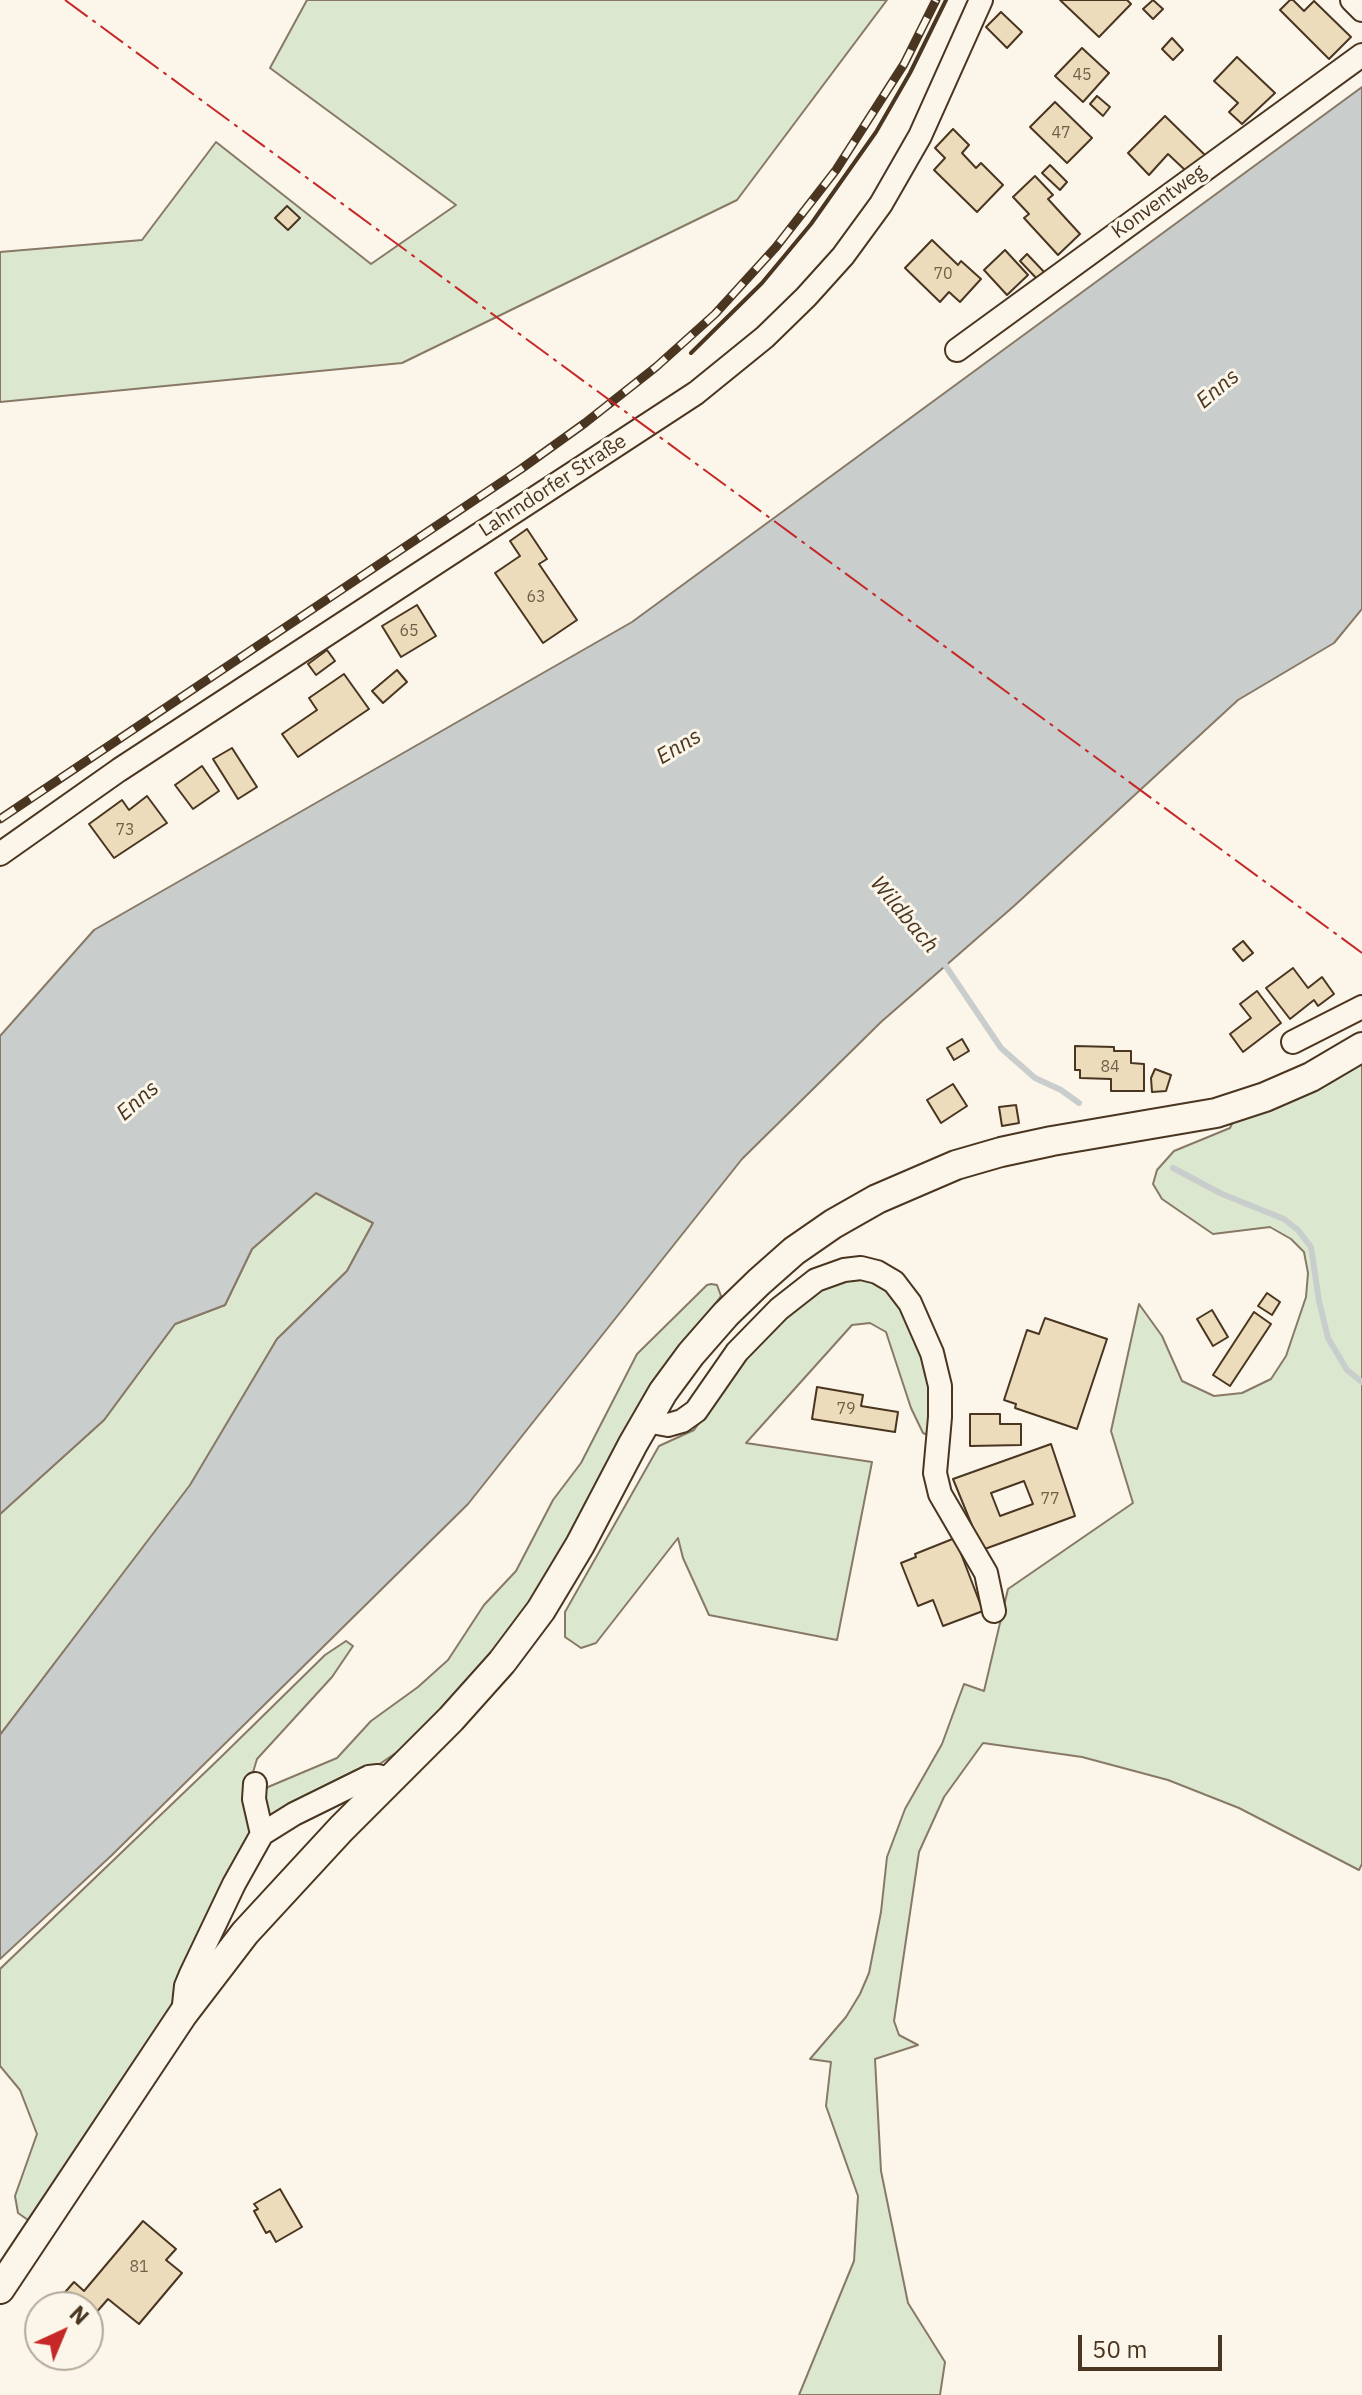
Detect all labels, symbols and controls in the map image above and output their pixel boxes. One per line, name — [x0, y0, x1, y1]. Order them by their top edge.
house number: 45 — [1072, 65, 1092, 85]
house number: 47 — [1051, 123, 1071, 143]
street label: Konventweg — [1107, 160, 1211, 244]
house number: 70 — [933, 264, 953, 284]
water label: Enns — [1191, 364, 1245, 414]
street label: Lahrndorfer Straße — [475, 429, 631, 543]
house number: 63 — [526, 587, 546, 607]
house number: 65 — [399, 621, 419, 641]
water label: Enns — [652, 723, 706, 771]
house number: 73 — [115, 820, 135, 840]
water label: Wildbach — [864, 871, 944, 959]
house number: 84 — [1100, 1057, 1120, 1077]
water label: Enns — [111, 1075, 165, 1127]
house number: 79 — [836, 1399, 856, 1419]
house number: 77 — [1040, 1489, 1060, 1509]
house number: 81 — [129, 2257, 149, 2277]
north arrow — [24, 2291, 104, 2371]
text: N — [64, 2299, 95, 2331]
scale bar — [1082, 2319, 1226, 2369]
text: 50 m — [1092, 2333, 1147, 2365]

